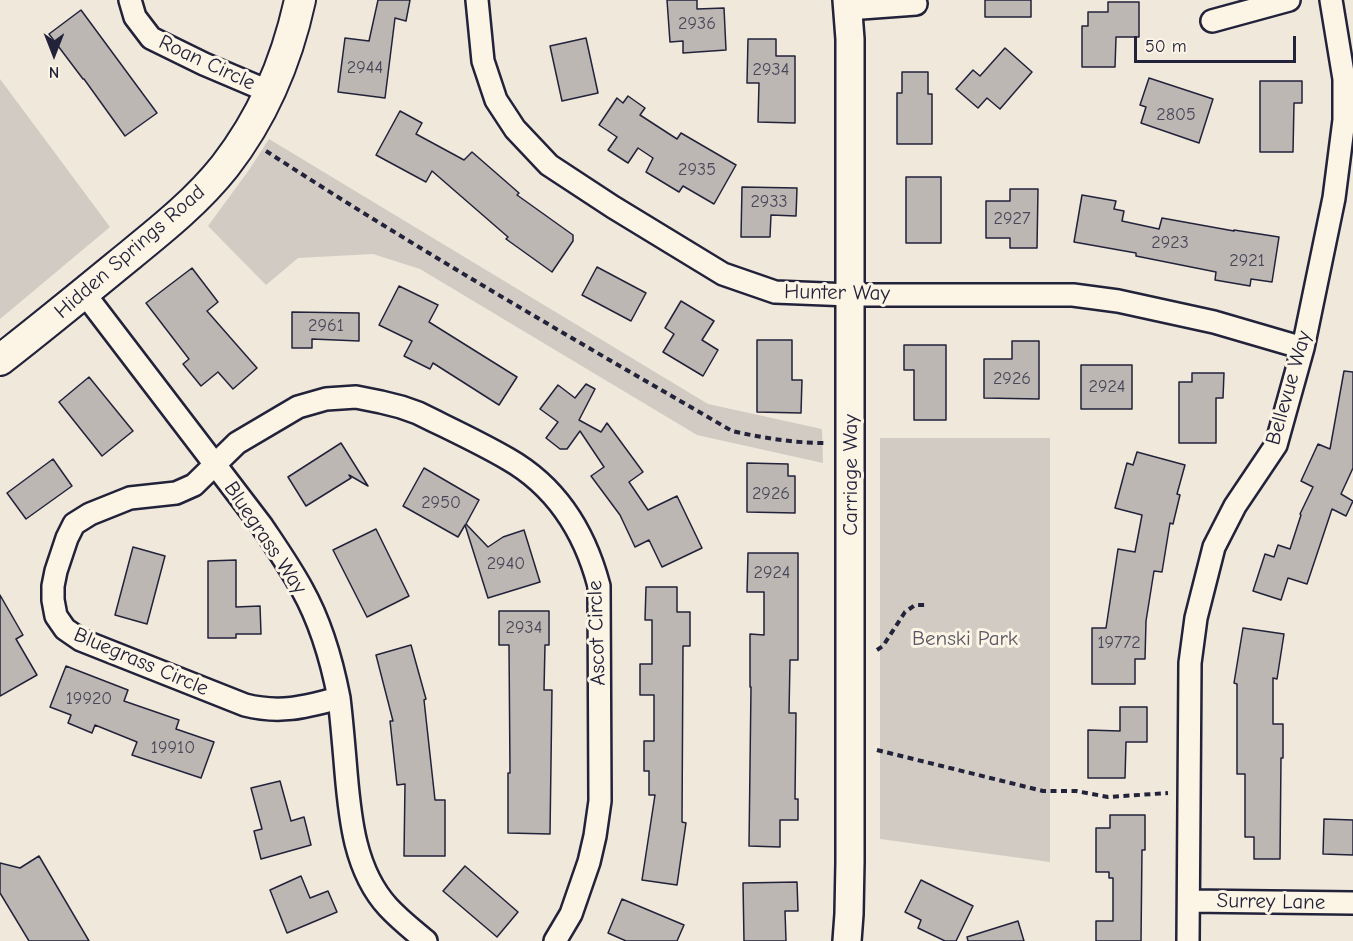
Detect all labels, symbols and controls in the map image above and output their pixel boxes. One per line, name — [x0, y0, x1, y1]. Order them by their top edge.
house number: 2936 — [678, 13, 716, 35]
north arrow — [24, 24, 84, 84]
scale bar — [1137, 24, 1299, 62]
street label: Roan Circle — [155, 30, 259, 96]
text: 50 m — [1145, 36, 1187, 57]
house number: 2944 — [347, 57, 383, 79]
house number: 2934 — [753, 59, 789, 81]
text: N — [49, 63, 59, 81]
house number: 2805 — [1156, 104, 1196, 126]
house number: 2935 — [678, 159, 716, 181]
street label: Hidden Springs Road — [50, 180, 210, 324]
house number: 2933 — [750, 191, 788, 213]
house number: 2927 — [994, 208, 1030, 230]
house number: 2923 — [1151, 232, 1189, 254]
house number: 2921 — [1229, 250, 1265, 272]
street label: Hunter Way — [784, 279, 890, 307]
house number: 2961 — [308, 315, 344, 337]
street label: Bellevue Way — [1261, 328, 1317, 448]
house number: 2926 — [993, 368, 1031, 390]
house number: 2924 — [1088, 376, 1126, 398]
street label: Carriage Way — [838, 414, 864, 536]
street label: Bluegrass Way — [218, 477, 312, 599]
house number: 2926 — [752, 483, 790, 505]
house number: 2950 — [421, 492, 461, 514]
house number: 2940 — [487, 553, 525, 575]
house number: 2924 — [753, 562, 791, 584]
street label: Ascot Circle — [583, 580, 611, 686]
house number: 2934 — [506, 617, 542, 639]
street label: Bluegrass Circle — [70, 622, 212, 702]
park label: Benski Park — [912, 626, 1018, 652]
house number: 19772 — [1097, 632, 1141, 654]
house number: 19920 — [66, 688, 112, 710]
house number: 19910 — [151, 737, 195, 759]
street label: Surrey Lane — [1216, 888, 1326, 916]

